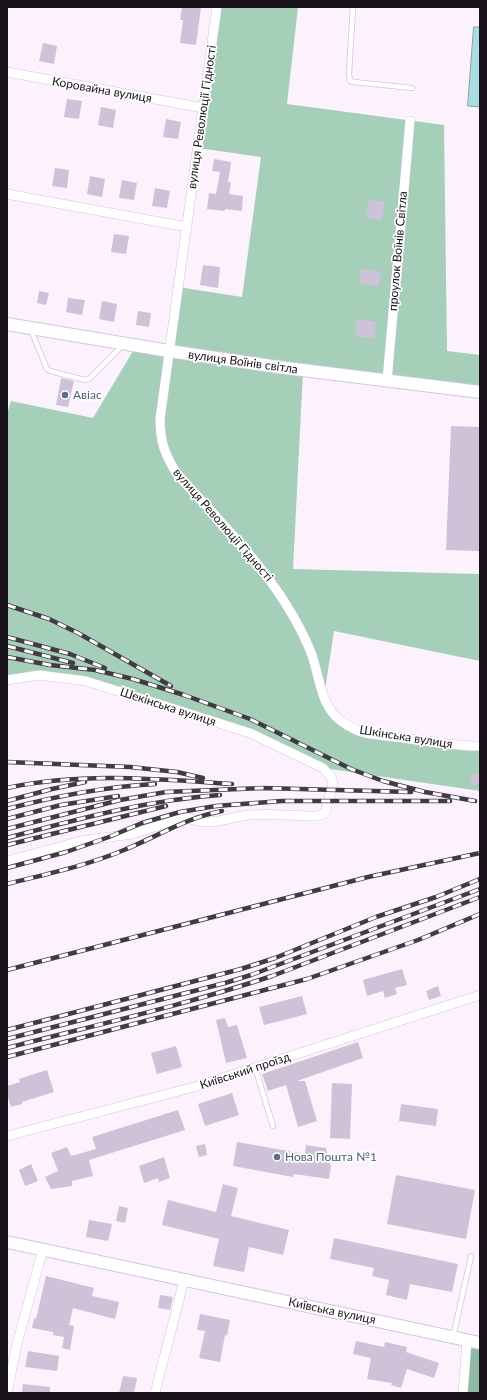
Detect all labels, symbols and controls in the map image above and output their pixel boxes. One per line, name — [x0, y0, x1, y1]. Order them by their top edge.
street label: вулиця Революції Гідності — [185, 44, 219, 190]
street label: Коровайна вулиця — [51, 74, 153, 106]
street label: проулок Воїнів Світла — [386, 191, 410, 311]
street label: вулиця Воїнів світла — [187, 347, 299, 377]
place label: Авіас — [73, 388, 102, 402]
marker: Авіас — [60, 390, 70, 400]
street label: вулиця Революції Гідності — [170, 466, 276, 584]
street label: Шекінська вулиця — [118, 685, 218, 729]
street label: Шкінська вулиця — [358, 723, 454, 751]
street label: Київський проїзд — [198, 1050, 292, 1092]
place label: Нова Пошта №1 — [285, 1150, 377, 1164]
marker: Нова Пошта №1 — [272, 1152, 282, 1162]
street label: Київська вулиця — [287, 1295, 377, 1327]

